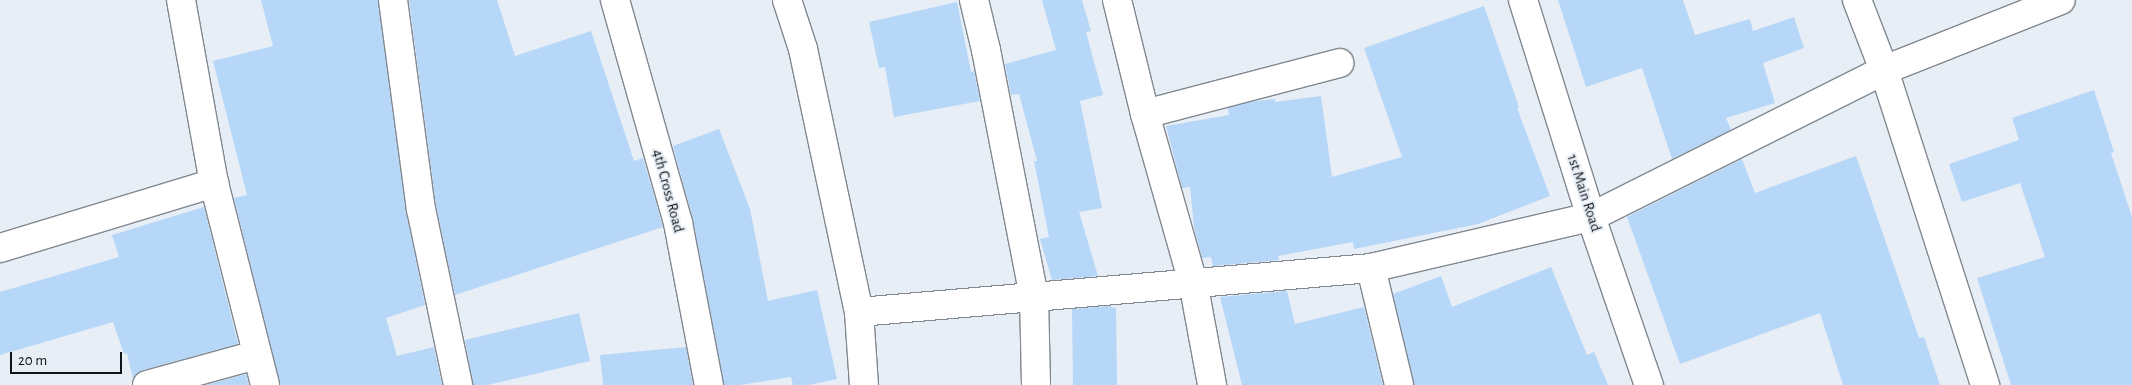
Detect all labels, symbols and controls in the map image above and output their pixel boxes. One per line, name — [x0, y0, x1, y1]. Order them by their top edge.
street label: 4th Cross Road — [648, 147, 688, 235]
street label: 1st Main Road — [1563, 152, 1605, 234]
scale bar — [12, 342, 125, 374]
text: 20 m — [18, 353, 47, 368]

